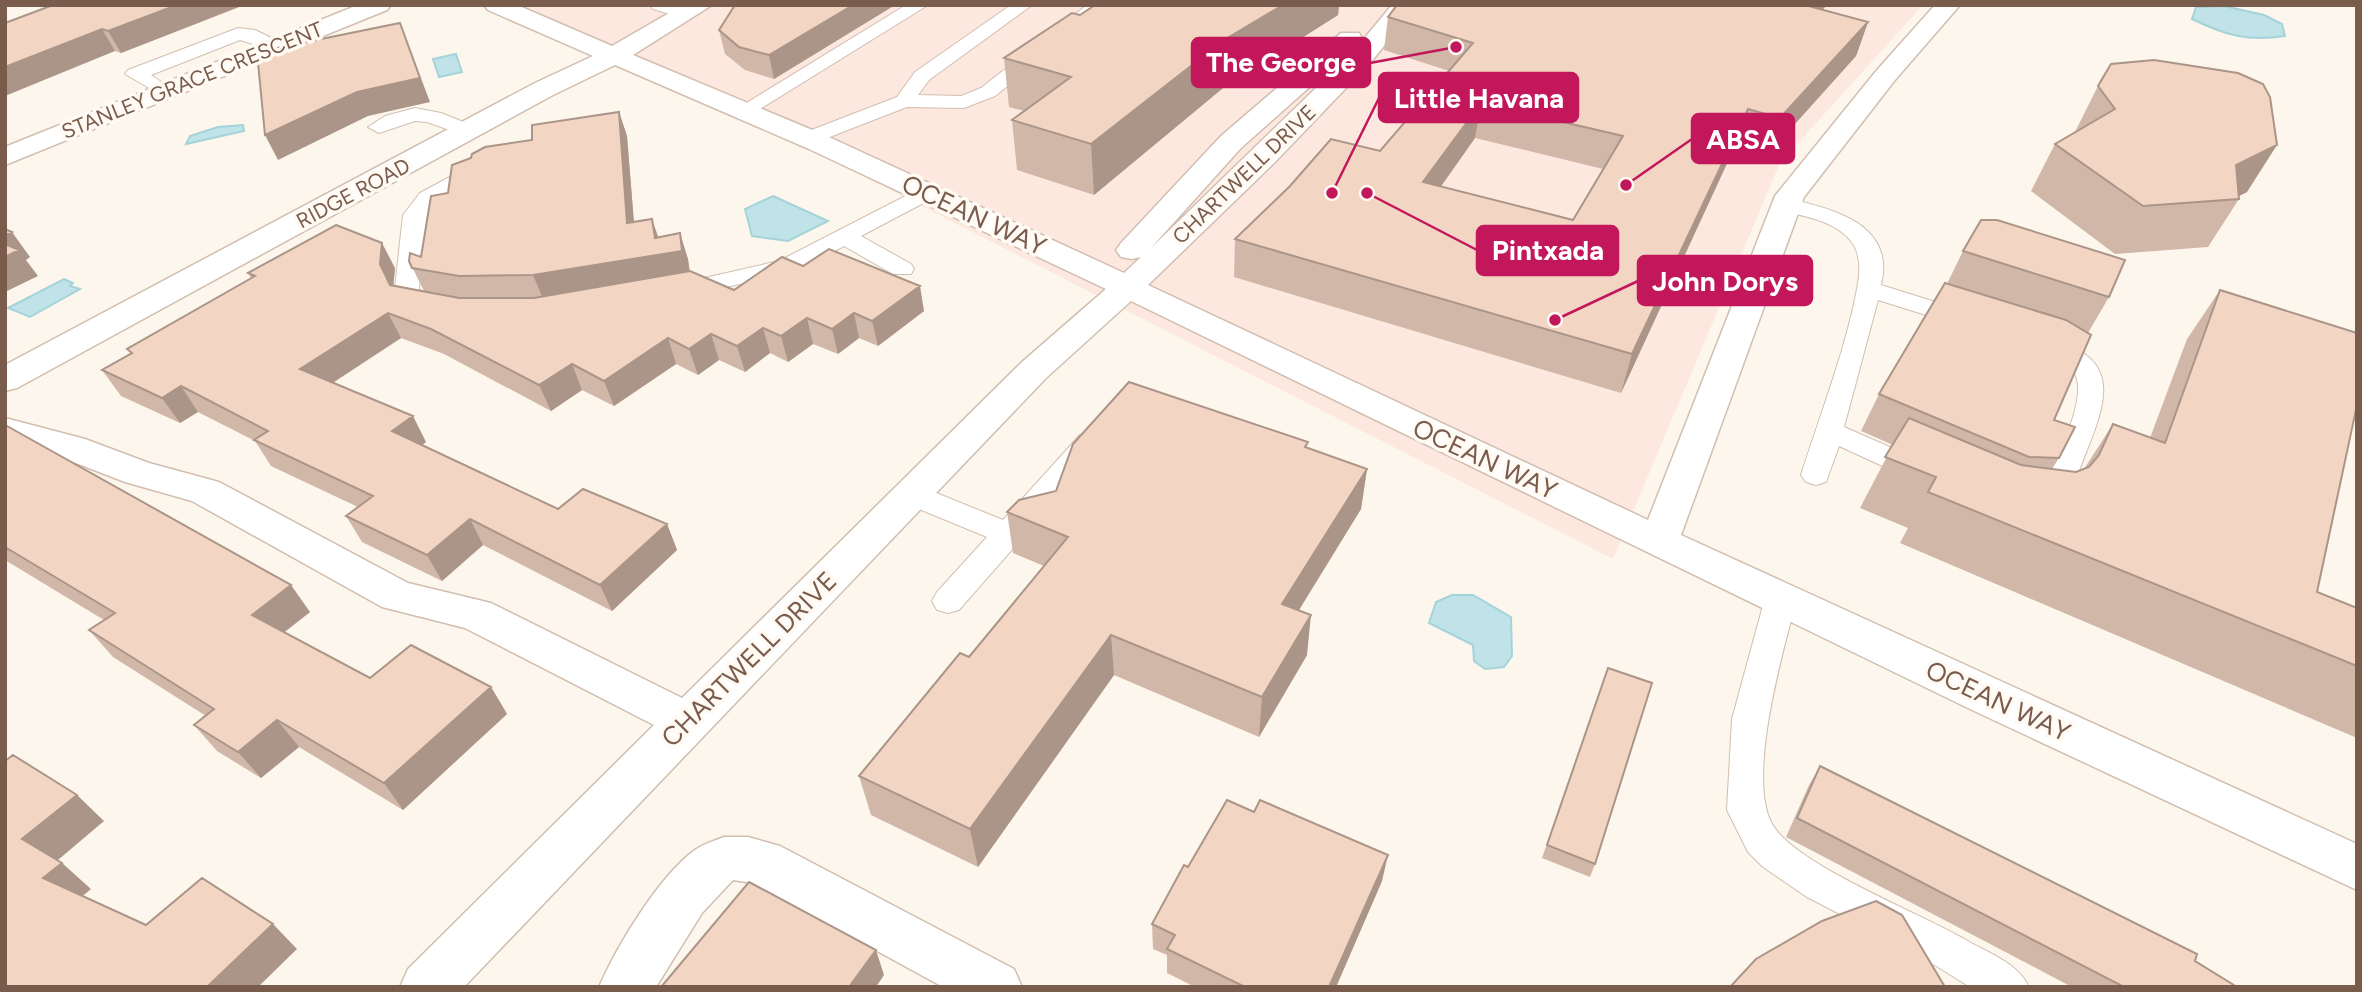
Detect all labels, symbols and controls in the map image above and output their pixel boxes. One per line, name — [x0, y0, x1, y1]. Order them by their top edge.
street label: STANLEY GRACE CRESCENT — [58, 16, 327, 144]
callout: The George — [1192, 38, 1370, 87]
text: The George — [1206, 45, 1356, 79]
callout: Little Havana — [1379, 73, 1578, 122]
text: Little Havana — [1394, 81, 1564, 115]
street label: CHARTWELL DRIVE — [1167, 99, 1321, 249]
callout: ABSA — [1692, 114, 1794, 163]
text: ABSA — [1706, 122, 1780, 156]
street label: RIDGE ROAD — [292, 153, 414, 233]
street label: OCEAN WAY — [897, 168, 1052, 263]
callout: Pintxada — [1477, 226, 1618, 275]
text: Pintxada — [1492, 233, 1604, 267]
callout: John Dorys — [1638, 256, 1812, 305]
text: John Dorys — [1652, 264, 1798, 298]
street label: OCEAN WAY — [1408, 412, 1563, 507]
street label: CHARTWELL DRIVE — [655, 565, 843, 753]
street label: OCEAN WAY — [1921, 654, 2076, 749]

